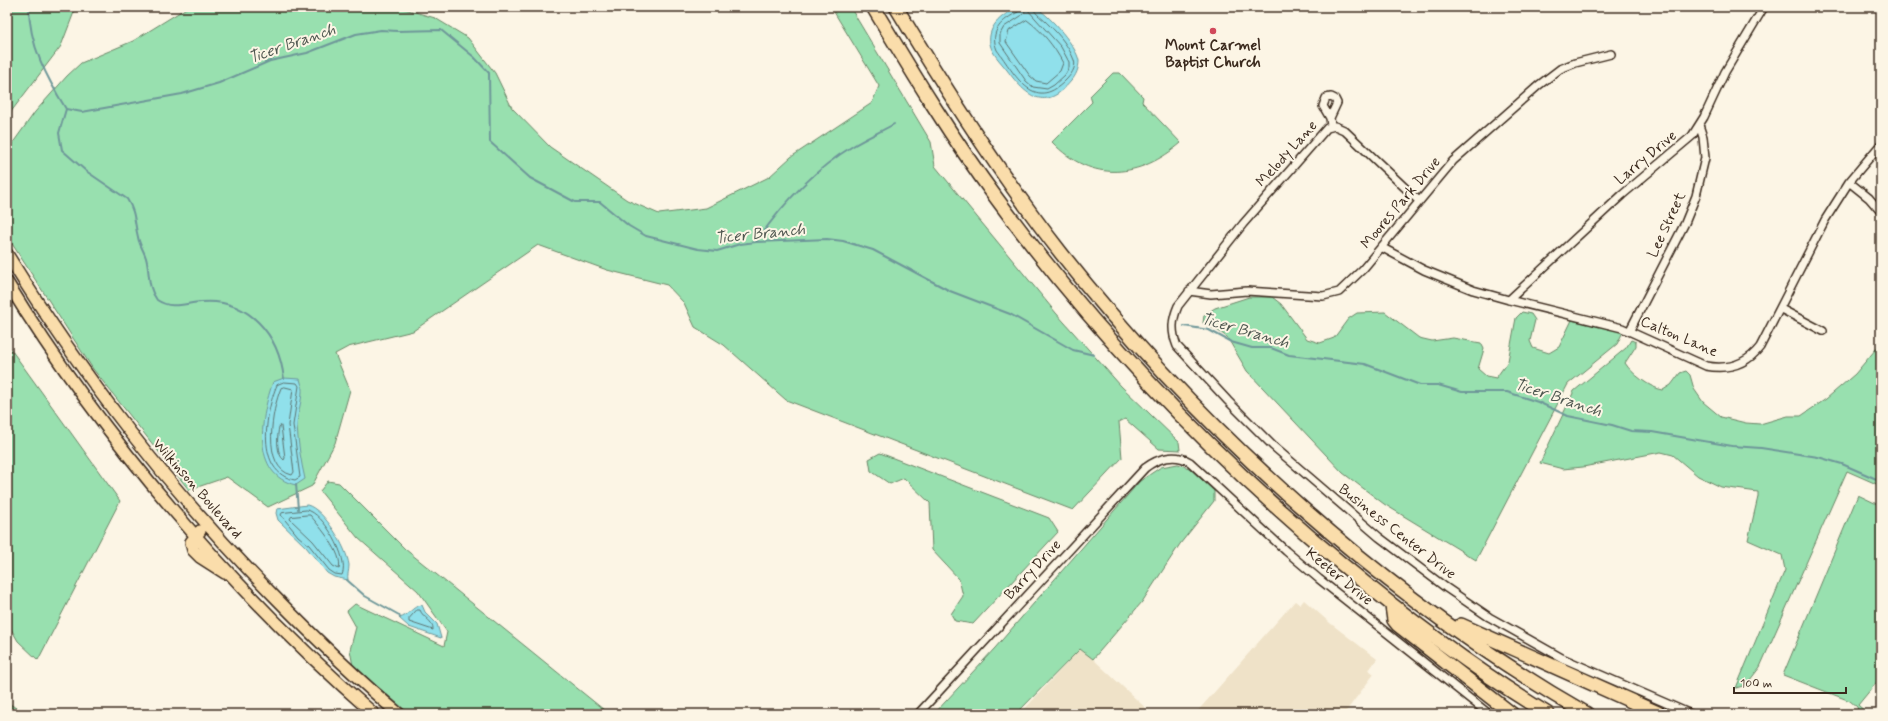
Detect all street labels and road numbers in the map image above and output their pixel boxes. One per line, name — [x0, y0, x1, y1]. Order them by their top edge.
street label: Melody Lane — [1252, 116, 1322, 192]
street label: Larry Drive — [1611, 126, 1681, 190]
street label: Moores Park Drive — [1357, 153, 1446, 253]
street label: Lee Street — [1643, 189, 1691, 261]
street label: Calton Lane — [1637, 312, 1721, 362]
street label: Wilkinson Boulevard — [148, 435, 246, 543]
street label: Business Center Drive — [1334, 480, 1460, 584]
street label: Barry Drive — [1000, 535, 1066, 604]
street label: Keeter Drive — [1301, 544, 1377, 610]

